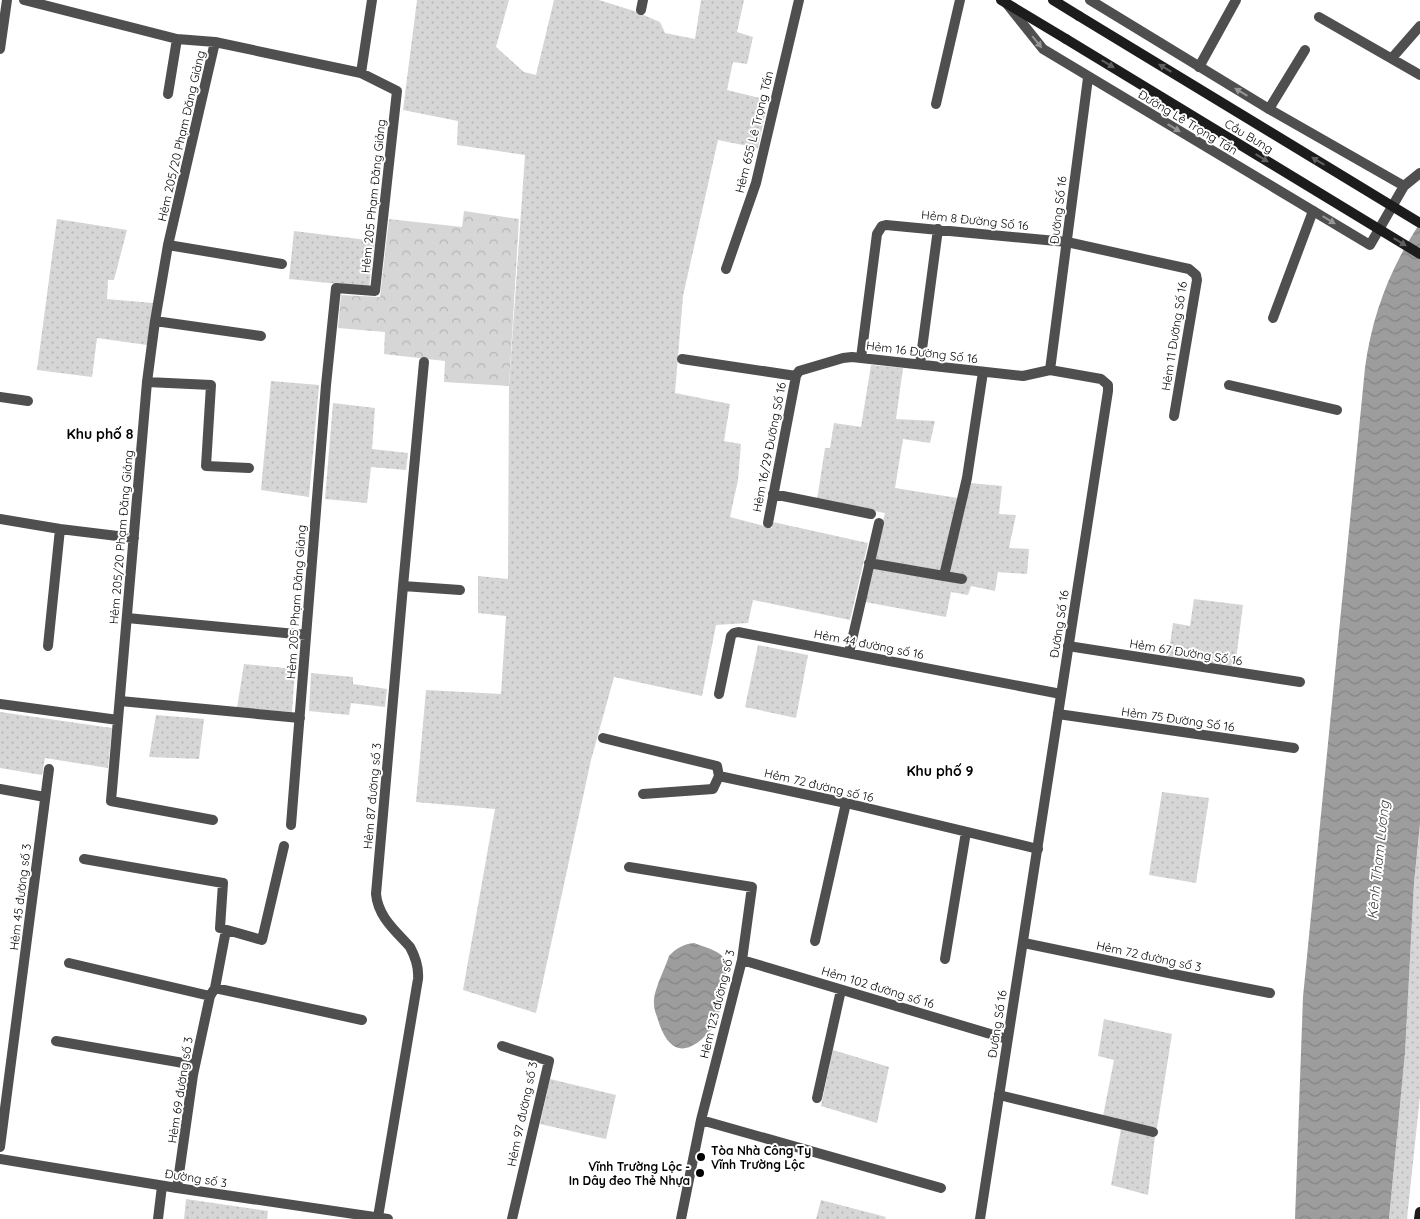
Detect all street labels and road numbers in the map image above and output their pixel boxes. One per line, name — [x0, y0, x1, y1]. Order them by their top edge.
street label: Hẻm 205/20 Phạm Đăng Giảng — [154, 49, 208, 223]
street label: Hẻm 655 Lê Trọng Tấn — [732, 69, 776, 195]
street label: Đường Lê Trọng Tấn — [1136, 86, 1240, 158]
street label: Cầu Bưng — [1222, 116, 1276, 156]
street label: Hẻm 205 Phạm Đăng Giảng — [357, 118, 389, 274]
street label: Đường Số 16 — [1046, 175, 1070, 245]
street label: Hẻm 8 Đường Số 16 — [921, 207, 1030, 233]
street label: Hẻm 11 Đường Số 16 — [1158, 280, 1190, 392]
street label: Hẻm 16 Đường Số 16 — [865, 338, 979, 366]
street label: Hẻm 16/29 Đường Số 16 — [749, 380, 789, 513]
street label: Hẻm 205/20 Phạm Đăng Giảng — [106, 449, 136, 625]
street label: Hẻm 205 Phạm Đăng Giảng — [283, 524, 309, 680]
street label: Đường Số 16 — [1046, 588, 1072, 659]
street label: Hẻm 44 đường số 16 — [813, 626, 926, 662]
street label: Hẻm 67 Đường Số 16 — [1128, 636, 1244, 668]
street label: Hẻm 75 Đường Số 16 — [1120, 704, 1236, 734]
street label: Hẻm 87 đường số 3 — [360, 742, 384, 850]
street label: Hẻm 72 đường số 16 — [763, 765, 876, 805]
street label: Hẻm 45 đường số 3 — [6, 843, 34, 951]
street label: Hẻm 72 đường số 3 — [1095, 938, 1203, 974]
street label: Hẻm 123 đường số 3 — [696, 948, 738, 1060]
street label: Hẻm 102 đường số 16 — [820, 963, 937, 1011]
street label: Đường Số 16 — [984, 988, 1010, 1059]
street label: Hẻm 69 đường số 3 — [164, 1036, 196, 1144]
street label: Hẻm 97 đường số 3 — [504, 1060, 540, 1168]
street label: Đường số 3 — [164, 1166, 228, 1190]

